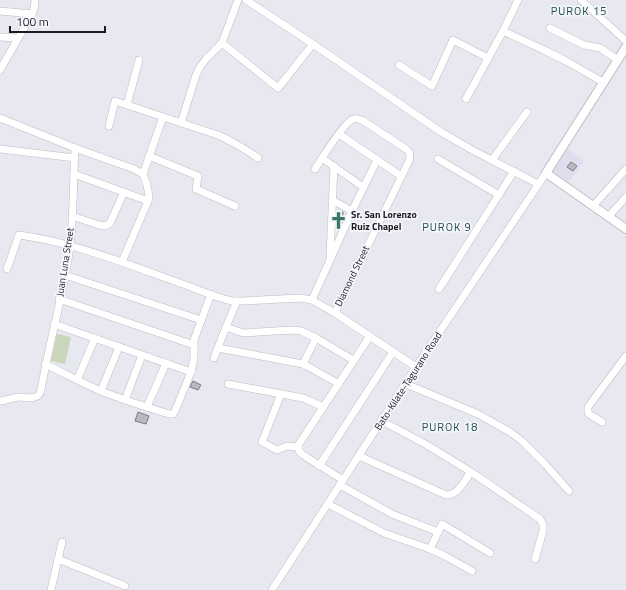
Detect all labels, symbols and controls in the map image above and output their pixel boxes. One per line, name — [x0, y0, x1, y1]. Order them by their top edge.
district label: PUROK 15 — [551, 3, 607, 19]
scale bar — [10, 8, 105, 34]
text: 100 m — [16, 12, 49, 31]
place label: Sr. San Lorenzo Ruiz Chapel — [351, 207, 417, 234]
church icon: Sr. San Lorenzo Ruiz Chapel — [328, 210, 348, 230]
district label: PUROK 9 — [422, 219, 472, 235]
street label: Juan Luna Street — [52, 226, 78, 297]
street label: Diamond Street — [331, 243, 373, 309]
street label: Bato-Kilate-Tagurano Road — [370, 329, 446, 433]
district label: PUROK 18 — [422, 419, 478, 435]

